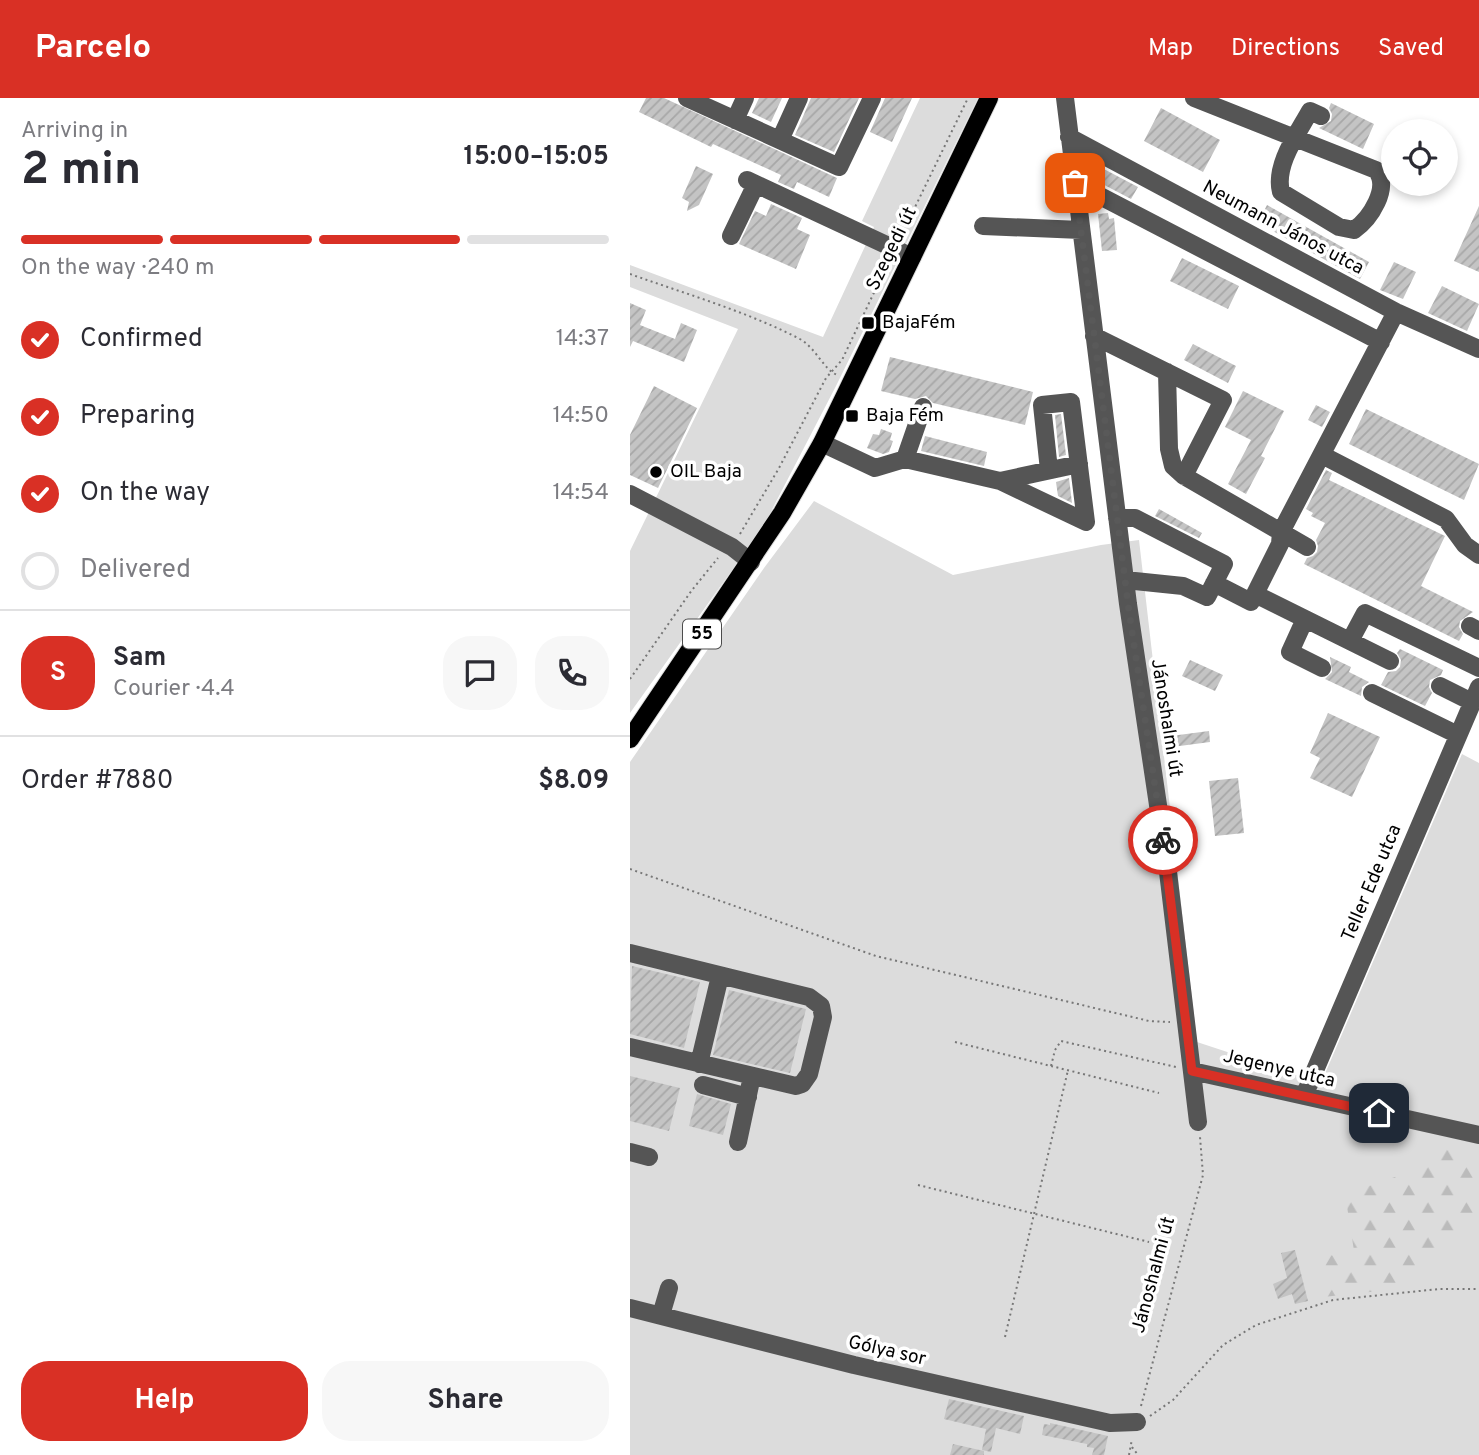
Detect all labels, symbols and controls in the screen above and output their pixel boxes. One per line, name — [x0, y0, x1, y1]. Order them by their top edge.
text: Parcelo — [35, 28, 151, 70]
text: Map — [1148, 34, 1193, 64]
text: Directions — [1231, 34, 1340, 64]
text: Saved — [1378, 34, 1444, 64]
text: Arriving in — [21, 117, 128, 146]
map controls — [1381, 119, 1458, 196]
button: locate — [1381, 119, 1458, 196]
text: 15:00–15:05 — [463, 141, 609, 174]
text: 2 min — [21, 142, 141, 201]
pin — [1045, 153, 1105, 213]
icon: bag — [1056, 164, 1094, 202]
street label: Neumann János utca — [1198, 175, 1368, 281]
street label: Szegedi út — [861, 203, 923, 295]
text: On the way · 240 m — [21, 254, 215, 283]
place label: BajaFém — [882, 311, 956, 335]
marker: BajaFém — [860, 315, 876, 331]
icon: check — [21, 321, 59, 359]
text: Confirmed — [80, 323, 203, 356]
text: 14:37 — [556, 325, 609, 354]
icon: check — [21, 398, 59, 436]
text: Preparing — [80, 400, 195, 433]
text: 14:50 — [552, 402, 609, 431]
place label: Baja Fém — [866, 404, 944, 428]
marker: Baja Fém — [844, 408, 860, 424]
place label: OIL Baja — [670, 460, 742, 484]
marker: OIL Baja — [648, 464, 664, 480]
icon: check — [21, 475, 59, 513]
text: On the way — [80, 477, 210, 510]
text: 14:54 — [552, 479, 609, 508]
text: Delivered — [80, 554, 191, 587]
road number: 55 — [683, 620, 721, 648]
button: chat — [443, 636, 517, 710]
button: phone — [535, 636, 609, 710]
text: Sam — [113, 642, 166, 675]
text: S — [50, 657, 66, 690]
street label: Jánoshalmi út — [1145, 657, 1187, 779]
text: Courier · 4.4 — [113, 675, 235, 704]
text: Order #7880 — [21, 765, 173, 798]
text: $8.09 — [538, 765, 609, 798]
courier — [1128, 805, 1198, 875]
icon: bike — [1144, 821, 1182, 859]
street label: Teller Ede utca — [1337, 821, 1407, 945]
street label: Jegenye utca — [1221, 1044, 1337, 1094]
pin — [1349, 1083, 1409, 1143]
icon: home — [1360, 1094, 1398, 1132]
street label: Jánoshalmi út — [1127, 1214, 1181, 1336]
street label: Gólya sor — [846, 1330, 929, 1372]
button: Help — [21, 1361, 308, 1441]
button: Share — [322, 1361, 609, 1441]

